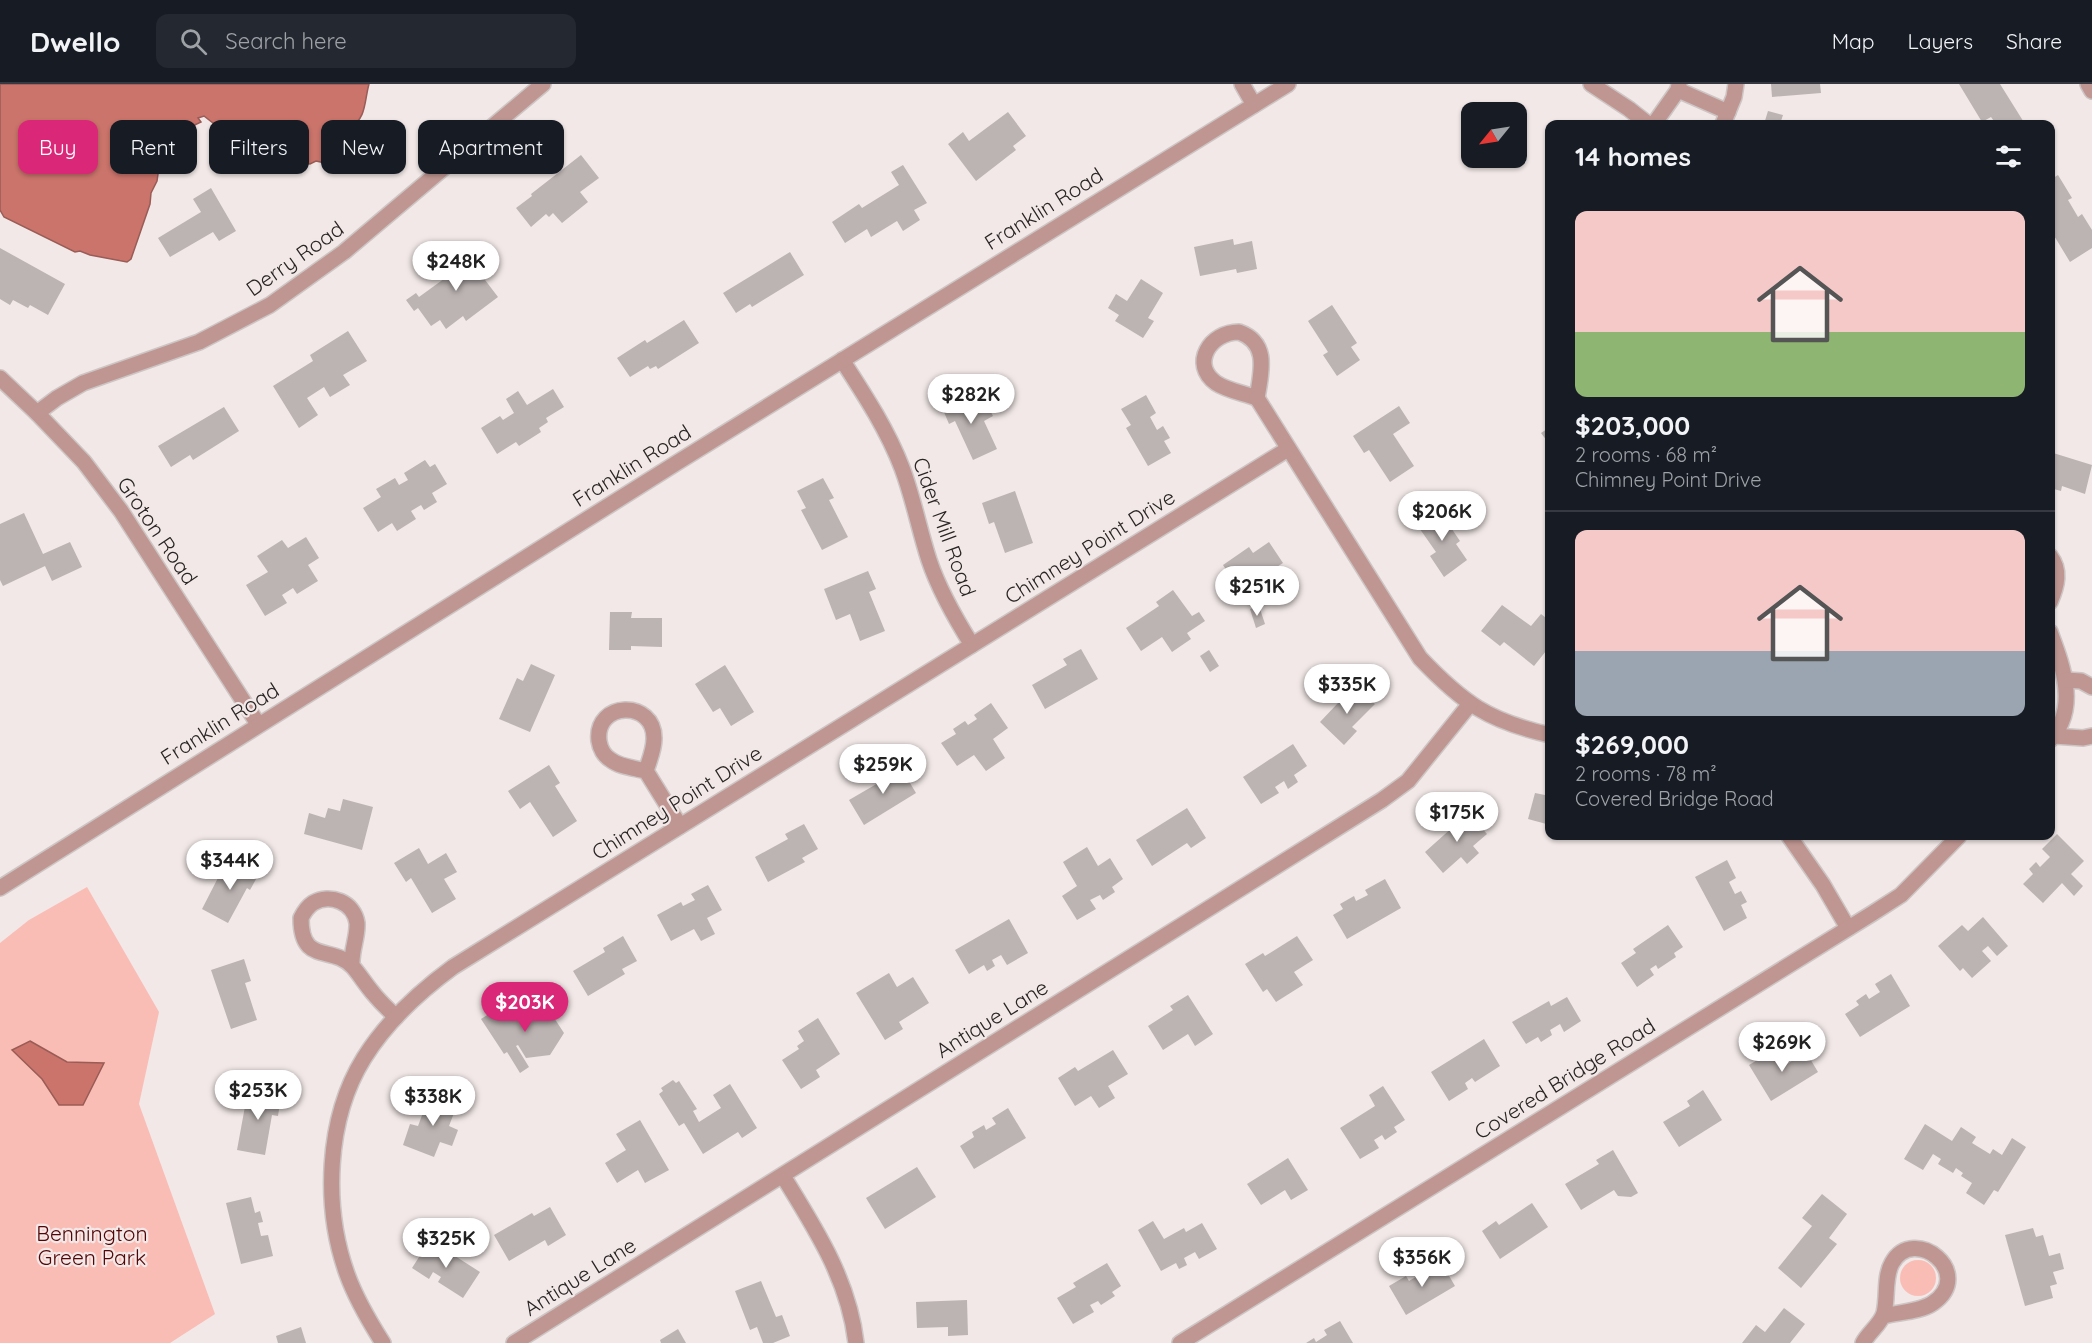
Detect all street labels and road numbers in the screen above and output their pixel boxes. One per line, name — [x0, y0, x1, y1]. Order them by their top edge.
street label: Franklin Road — [979, 161, 1108, 255]
street label: Derry Road — [241, 215, 348, 301]
street label: Franklin Road — [567, 418, 696, 512]
street label: Cider Mill Road — [908, 454, 982, 600]
street label: Groton Road — [112, 472, 203, 589]
street label: Chimney Point Drive — [1000, 483, 1179, 609]
street label: Franklin Road — [155, 676, 284, 770]
street label: Chimney Point Drive — [587, 739, 766, 865]
street label: Antique Lane — [931, 973, 1052, 1063]
street label: Covered Bridge Road — [1469, 1012, 1660, 1144]
street label: Antique Lane — [519, 1231, 640, 1321]

